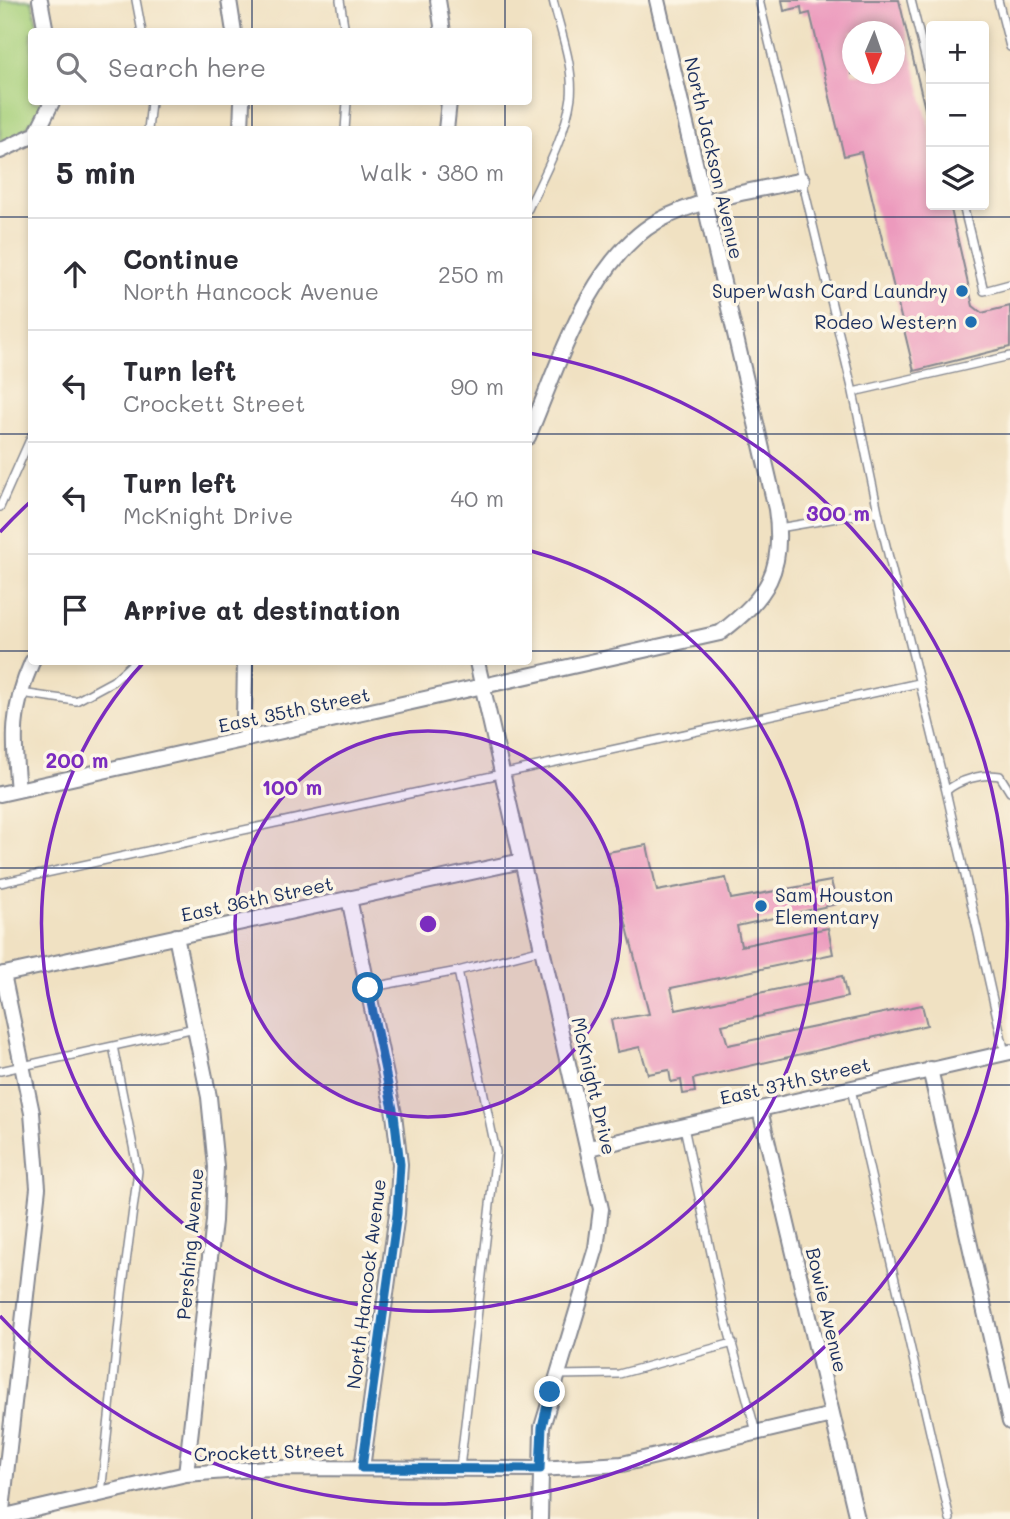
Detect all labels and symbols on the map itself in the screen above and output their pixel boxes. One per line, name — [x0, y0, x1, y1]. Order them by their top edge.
north arrow — [842, 21, 905, 84]
street label: North Jackson Avenue — [679, 55, 750, 261]
place label: SuperWash Card Laundry — [712, 278, 948, 303]
marker: SuperWash Card Laundry — [954, 283, 970, 299]
place label: Rodeo Western — [815, 309, 957, 334]
marker: Rodeo Western — [963, 314, 979, 330]
text: 300 m — [806, 499, 870, 526]
street label: East 35th Street — [216, 681, 372, 738]
text: 200 m — [46, 746, 108, 773]
text: 100 m — [262, 773, 322, 800]
street label: East 36th Street — [179, 870, 335, 927]
place label: Sam Houston Elementary — [775, 882, 893, 929]
marker: Sam Houston Elementary — [753, 898, 769, 914]
centre of rings — [416, 912, 440, 936]
route start — [352, 972, 383, 1003]
street label: McKnight Drive — [566, 1015, 622, 1157]
street label: East 37th Street — [717, 1051, 873, 1110]
street label: Pershing Avenue — [170, 1167, 209, 1321]
street label: North Hancock Avenue — [340, 1177, 391, 1390]
street label: Bowie Avenue — [801, 1245, 854, 1375]
route end — [534, 1376, 565, 1407]
street label: Crockett Street — [193, 1436, 345, 1467]

